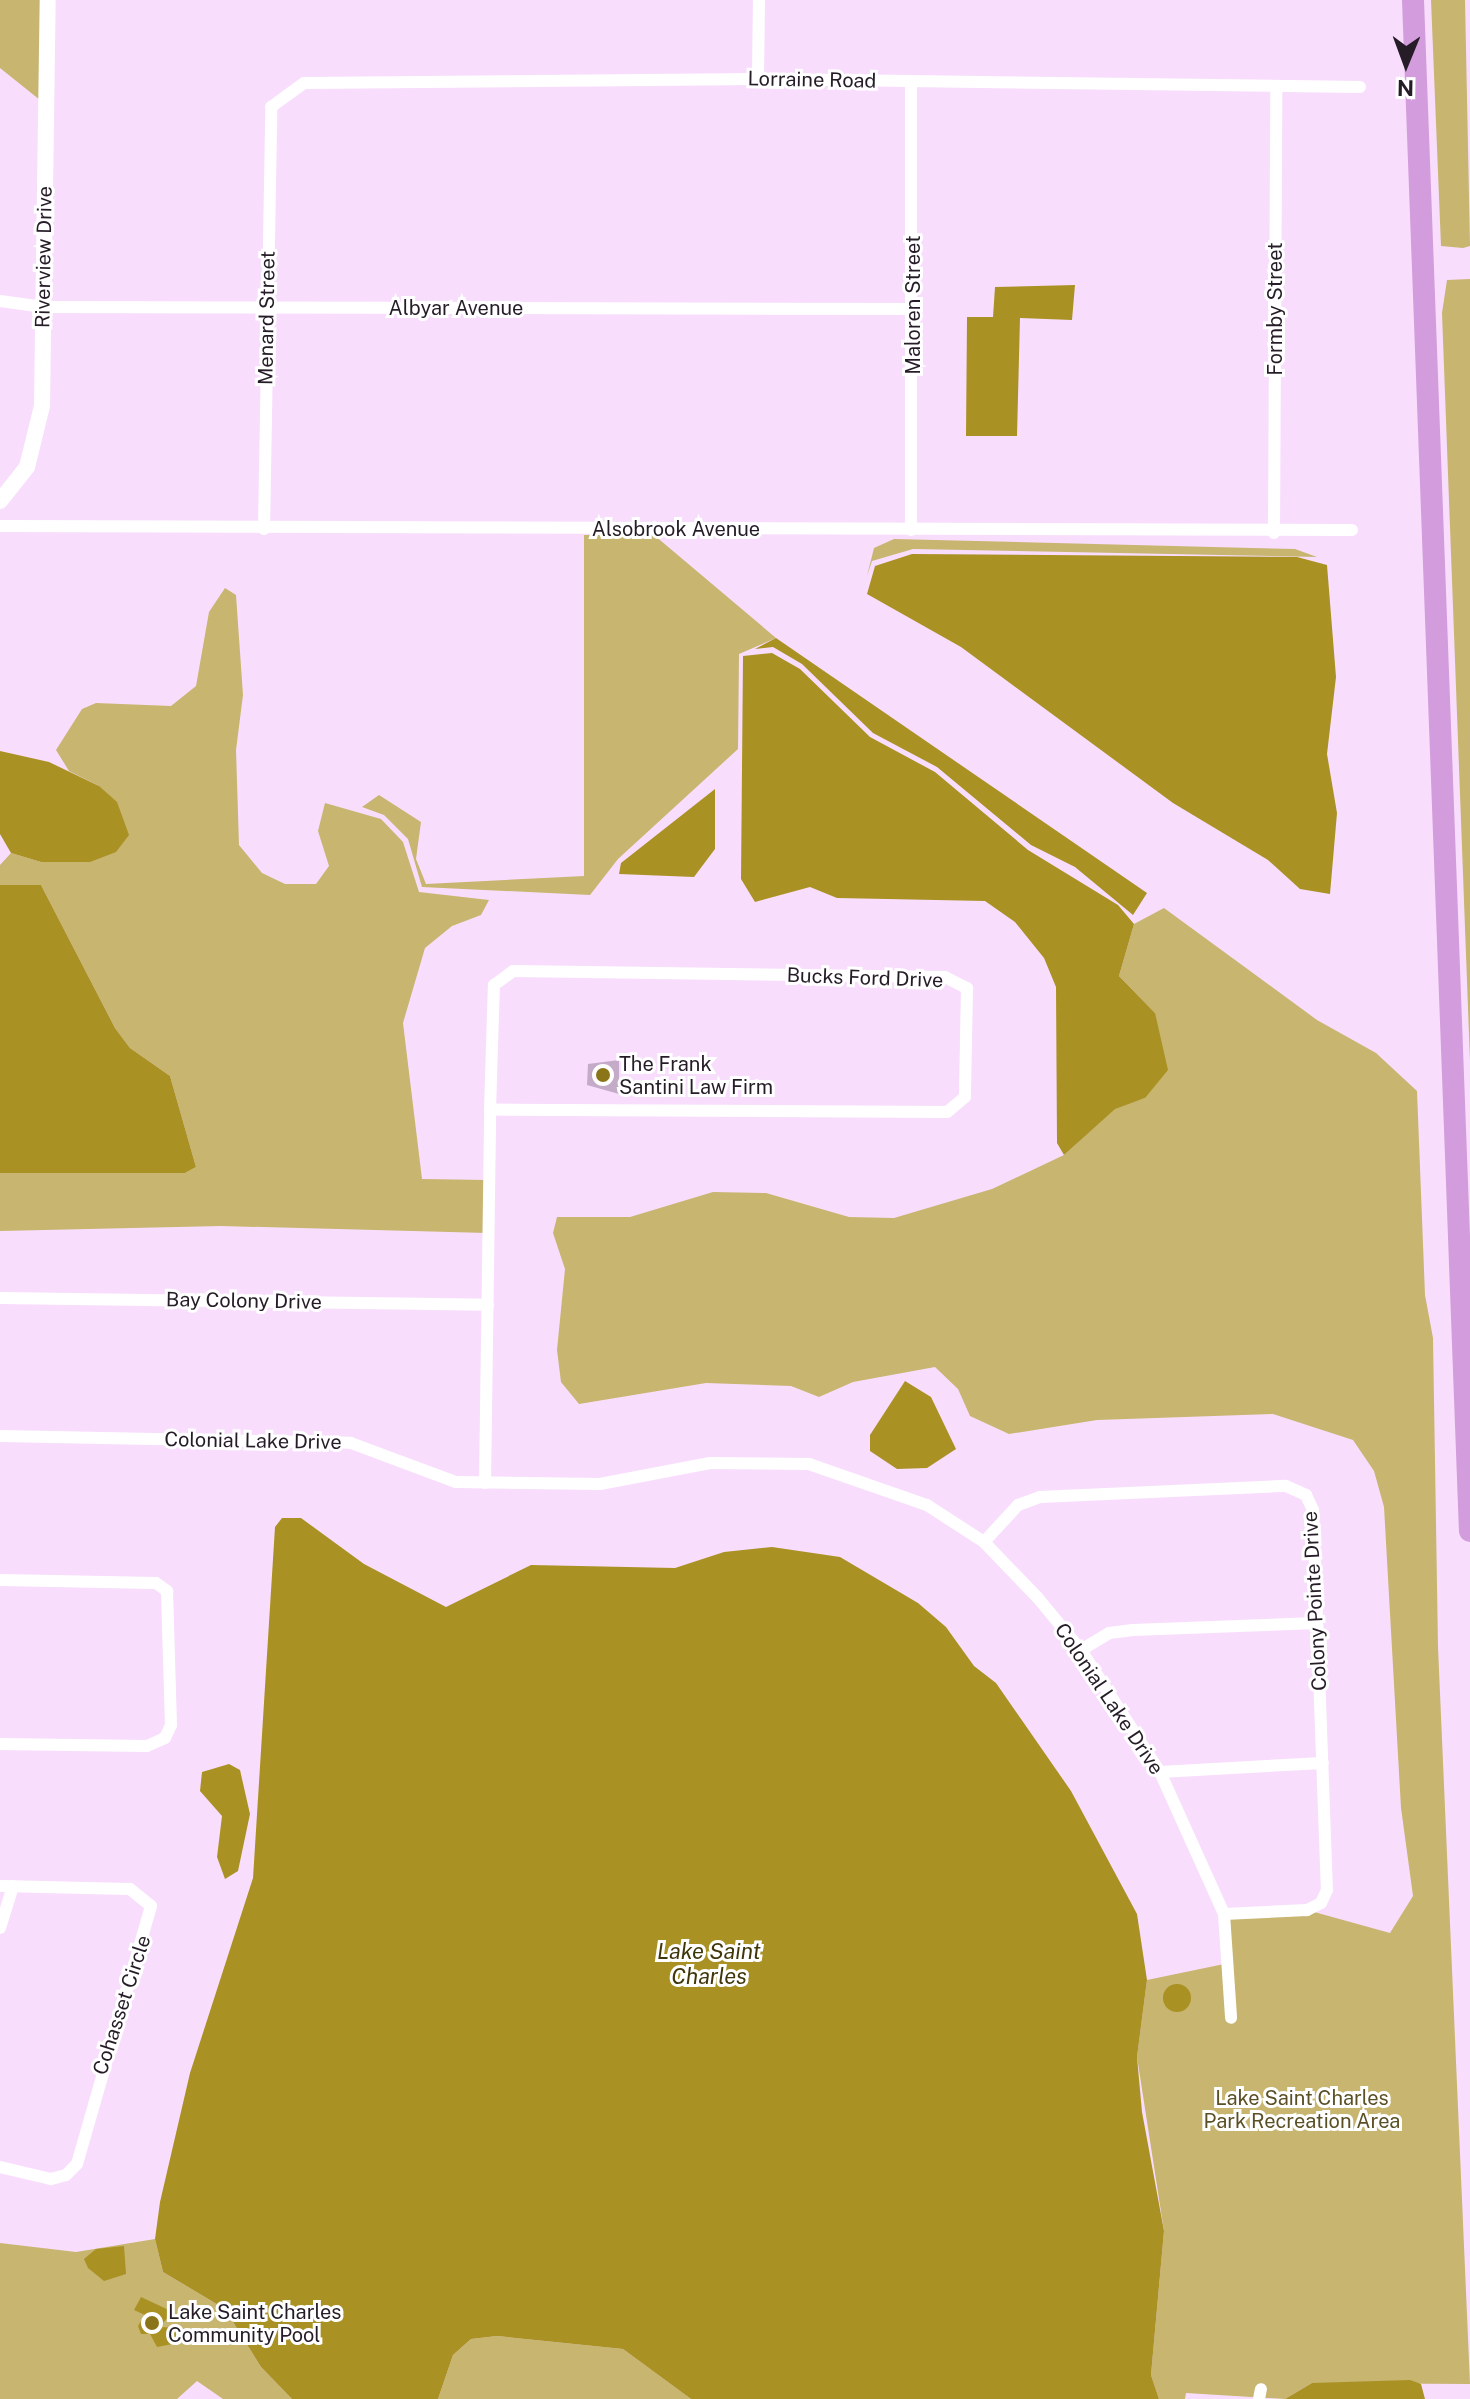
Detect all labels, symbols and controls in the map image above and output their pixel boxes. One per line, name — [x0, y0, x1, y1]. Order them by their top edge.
north arrow — [1366, 24, 1446, 104]
street label: Lorraine Road — [747, 67, 877, 93]
text: N — [1397, 75, 1414, 101]
street label: Riverview Drive — [31, 186, 57, 328]
street label: Maloren Street — [901, 235, 925, 375]
street label: Formby Street — [1263, 242, 1287, 376]
street label: Menard Street — [254, 251, 280, 385]
street label: Albyar Avenue — [389, 296, 523, 320]
street label: Alsobrook Avenue — [592, 517, 760, 541]
street label: Bucks Ford Drive — [786, 963, 944, 993]
place label: The Frank Santini Law Firm — [619, 1052, 773, 1099]
marker: The Frank Santini Law Firm — [594, 1066, 612, 1084]
street label: Bay Colony Drive — [166, 1288, 322, 1314]
street label: Colonial Lake Drive — [164, 1427, 342, 1455]
street label: Colony Pointe Drive — [1298, 1510, 1332, 1692]
street label: Colonial Lake Drive — [1049, 1619, 1169, 1779]
street label: Cohasset Circle — [88, 1932, 156, 2078]
water label: Lake Saint Charles — [657, 1938, 761, 1990]
park label: Lake Saint Charles Park Recreation Area — [1204, 2087, 1400, 2134]
place label: Lake Saint Charles Community Pool — [168, 2300, 342, 2347]
marker: Lake Saint Charles Community Pool — [143, 2314, 161, 2332]

